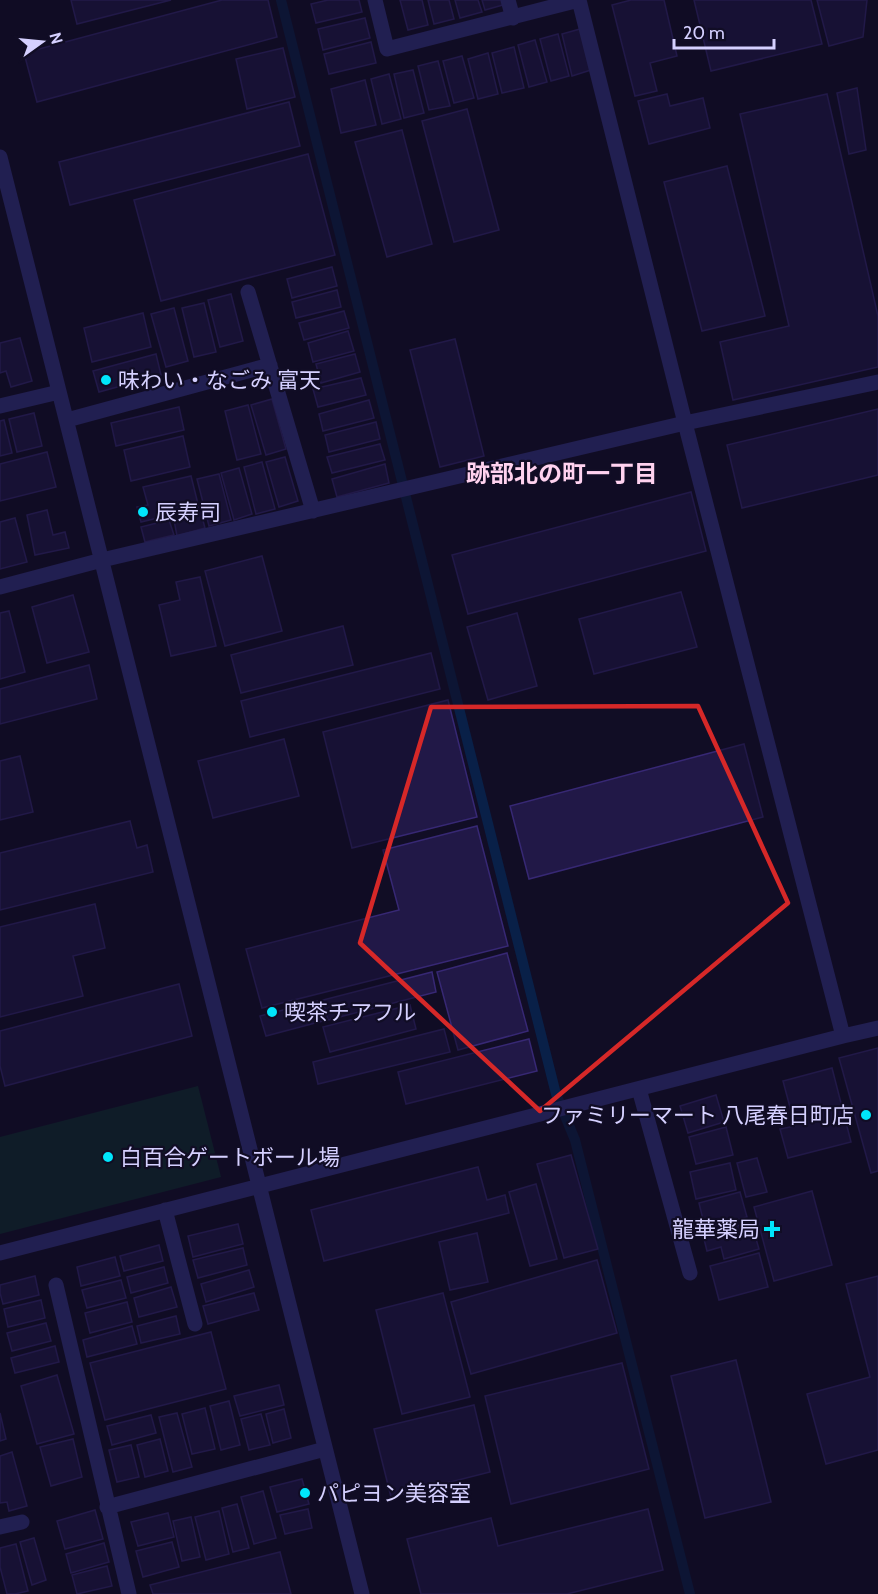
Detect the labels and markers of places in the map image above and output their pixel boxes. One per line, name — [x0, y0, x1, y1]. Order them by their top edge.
place label: 味わい・なごみ 富天 — [118, 367, 321, 394]
marker: 味わい・なごみ 富天 — [99, 373, 113, 387]
place label: 辰寿司 — [155, 499, 221, 526]
marker: 辰寿司 — [136, 505, 150, 519]
place label: 喫茶チアフル — [284, 999, 416, 1026]
marker: 喫茶チアフル — [265, 1005, 279, 1019]
place label: ファミリーマート 八尾春日町店 — [541, 1102, 854, 1129]
marker: ファミリーマート 八尾春日町店 — [859, 1108, 873, 1122]
place label: 白百合ゲートボール場 — [120, 1144, 340, 1171]
marker: 白百合ゲートボール場 — [101, 1150, 115, 1164]
place label: 龍華薬局 — [672, 1216, 760, 1243]
marker: 龍華薬局 — [765, 1222, 779, 1236]
place label: パピヨン美容室 — [317, 1480, 471, 1507]
marker: パピヨン美容室 — [298, 1486, 312, 1500]

